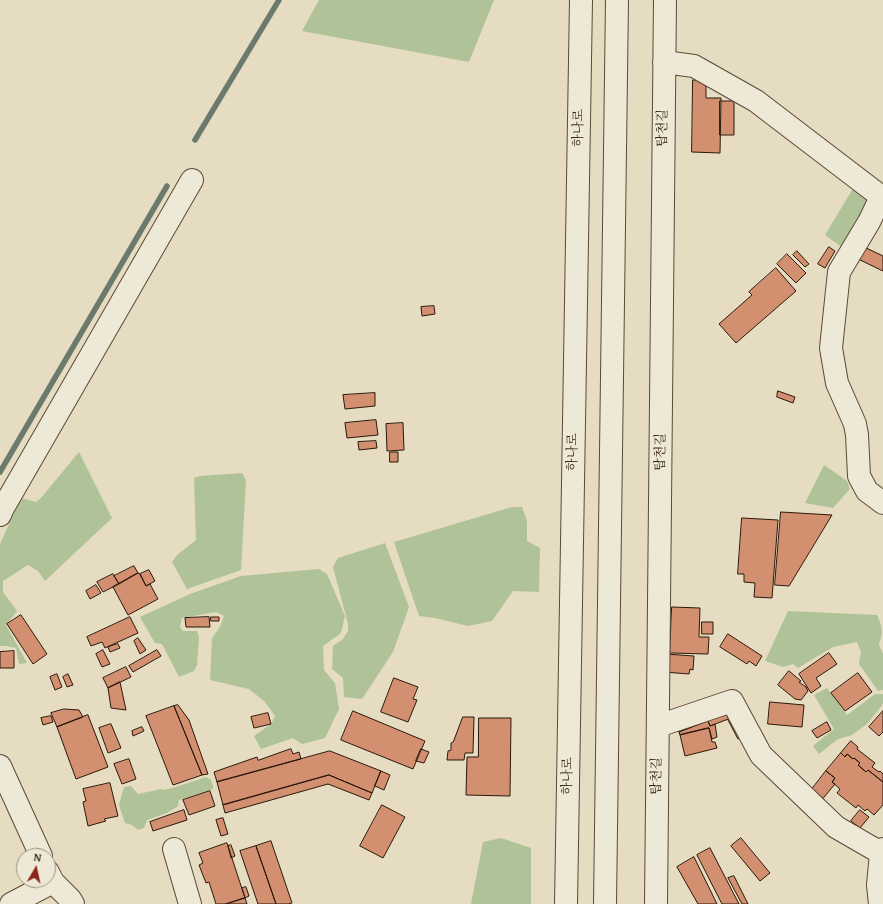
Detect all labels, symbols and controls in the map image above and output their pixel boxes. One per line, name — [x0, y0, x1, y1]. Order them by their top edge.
street label: 하나로 — [571, 109, 587, 147]
street label: 탑천길 — [655, 109, 671, 147]
street label: 하나로 — [565, 433, 581, 471]
street label: 탑천길 — [653, 433, 669, 471]
street label: 하나로 — [560, 757, 576, 795]
street label: 탑천길 — [649, 757, 665, 795]
north arrow — [16, 848, 56, 888]
text: N — [33, 849, 43, 866]

